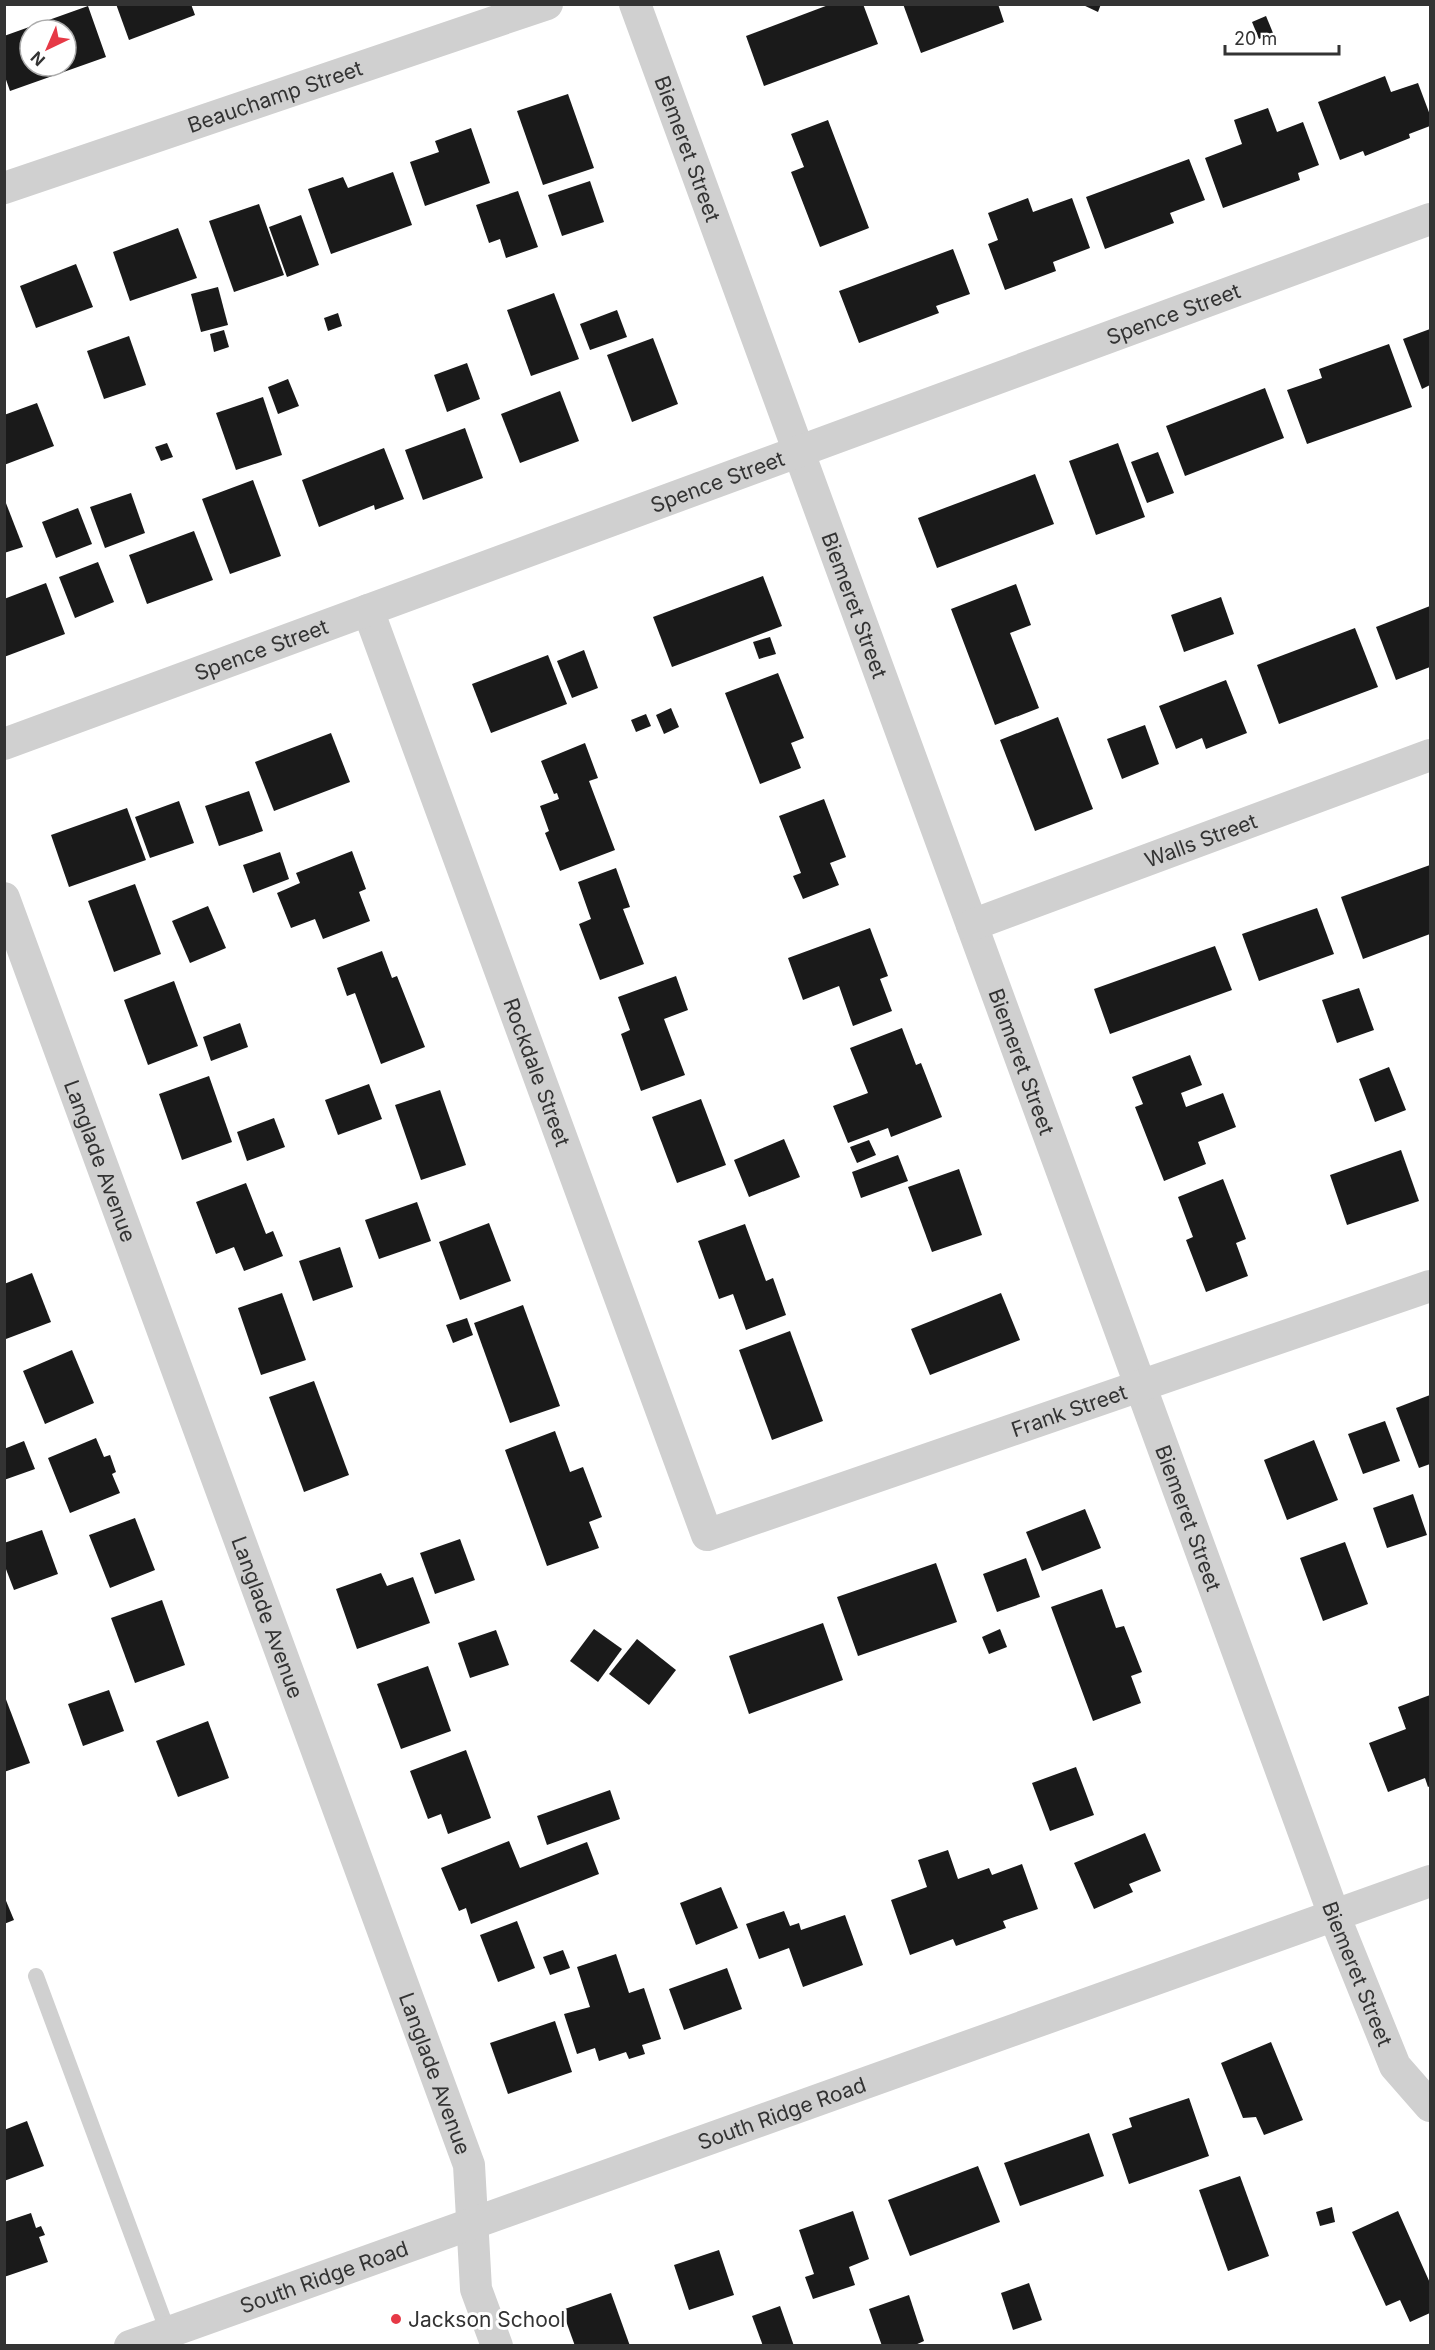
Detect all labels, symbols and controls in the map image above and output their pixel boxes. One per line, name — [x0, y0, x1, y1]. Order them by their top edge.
north arrow — [18, 18, 78, 78]
scale bar — [1225, 18, 1339, 56]
text: 20 m — [1234, 28, 1277, 49]
text: N — [26, 47, 49, 70]
street label: Beauchamp Street — [184, 55, 366, 137]
street label: Biemeret Street — [650, 72, 726, 225]
street label: Spence Street — [1103, 277, 1244, 350]
street label: Spence Street — [647, 445, 788, 517]
street label: Biemeret Street — [817, 529, 893, 682]
street label: Spence Street — [191, 613, 331, 685]
street label: Walls Street — [1141, 808, 1260, 872]
street label: Biemeret Street — [984, 985, 1060, 1138]
street label: Rockdale Street — [499, 994, 576, 1150]
street label: Langlade Avenue — [59, 1076, 142, 1245]
street label: Frank Street — [1008, 1379, 1130, 1442]
street label: Biemeret Street — [1151, 1441, 1227, 1594]
street label: Langlade Avenue — [227, 1533, 309, 1702]
street label: Biemeret Street — [1318, 1898, 1398, 2050]
street label: Langlade Avenue — [394, 1989, 477, 2158]
street label: South Ridge Road — [694, 2071, 869, 2154]
street label: South Ridge Road — [236, 2235, 411, 2318]
place label: Jackson School — [408, 2307, 565, 2332]
marker: Jackson School — [389, 2312, 403, 2326]

